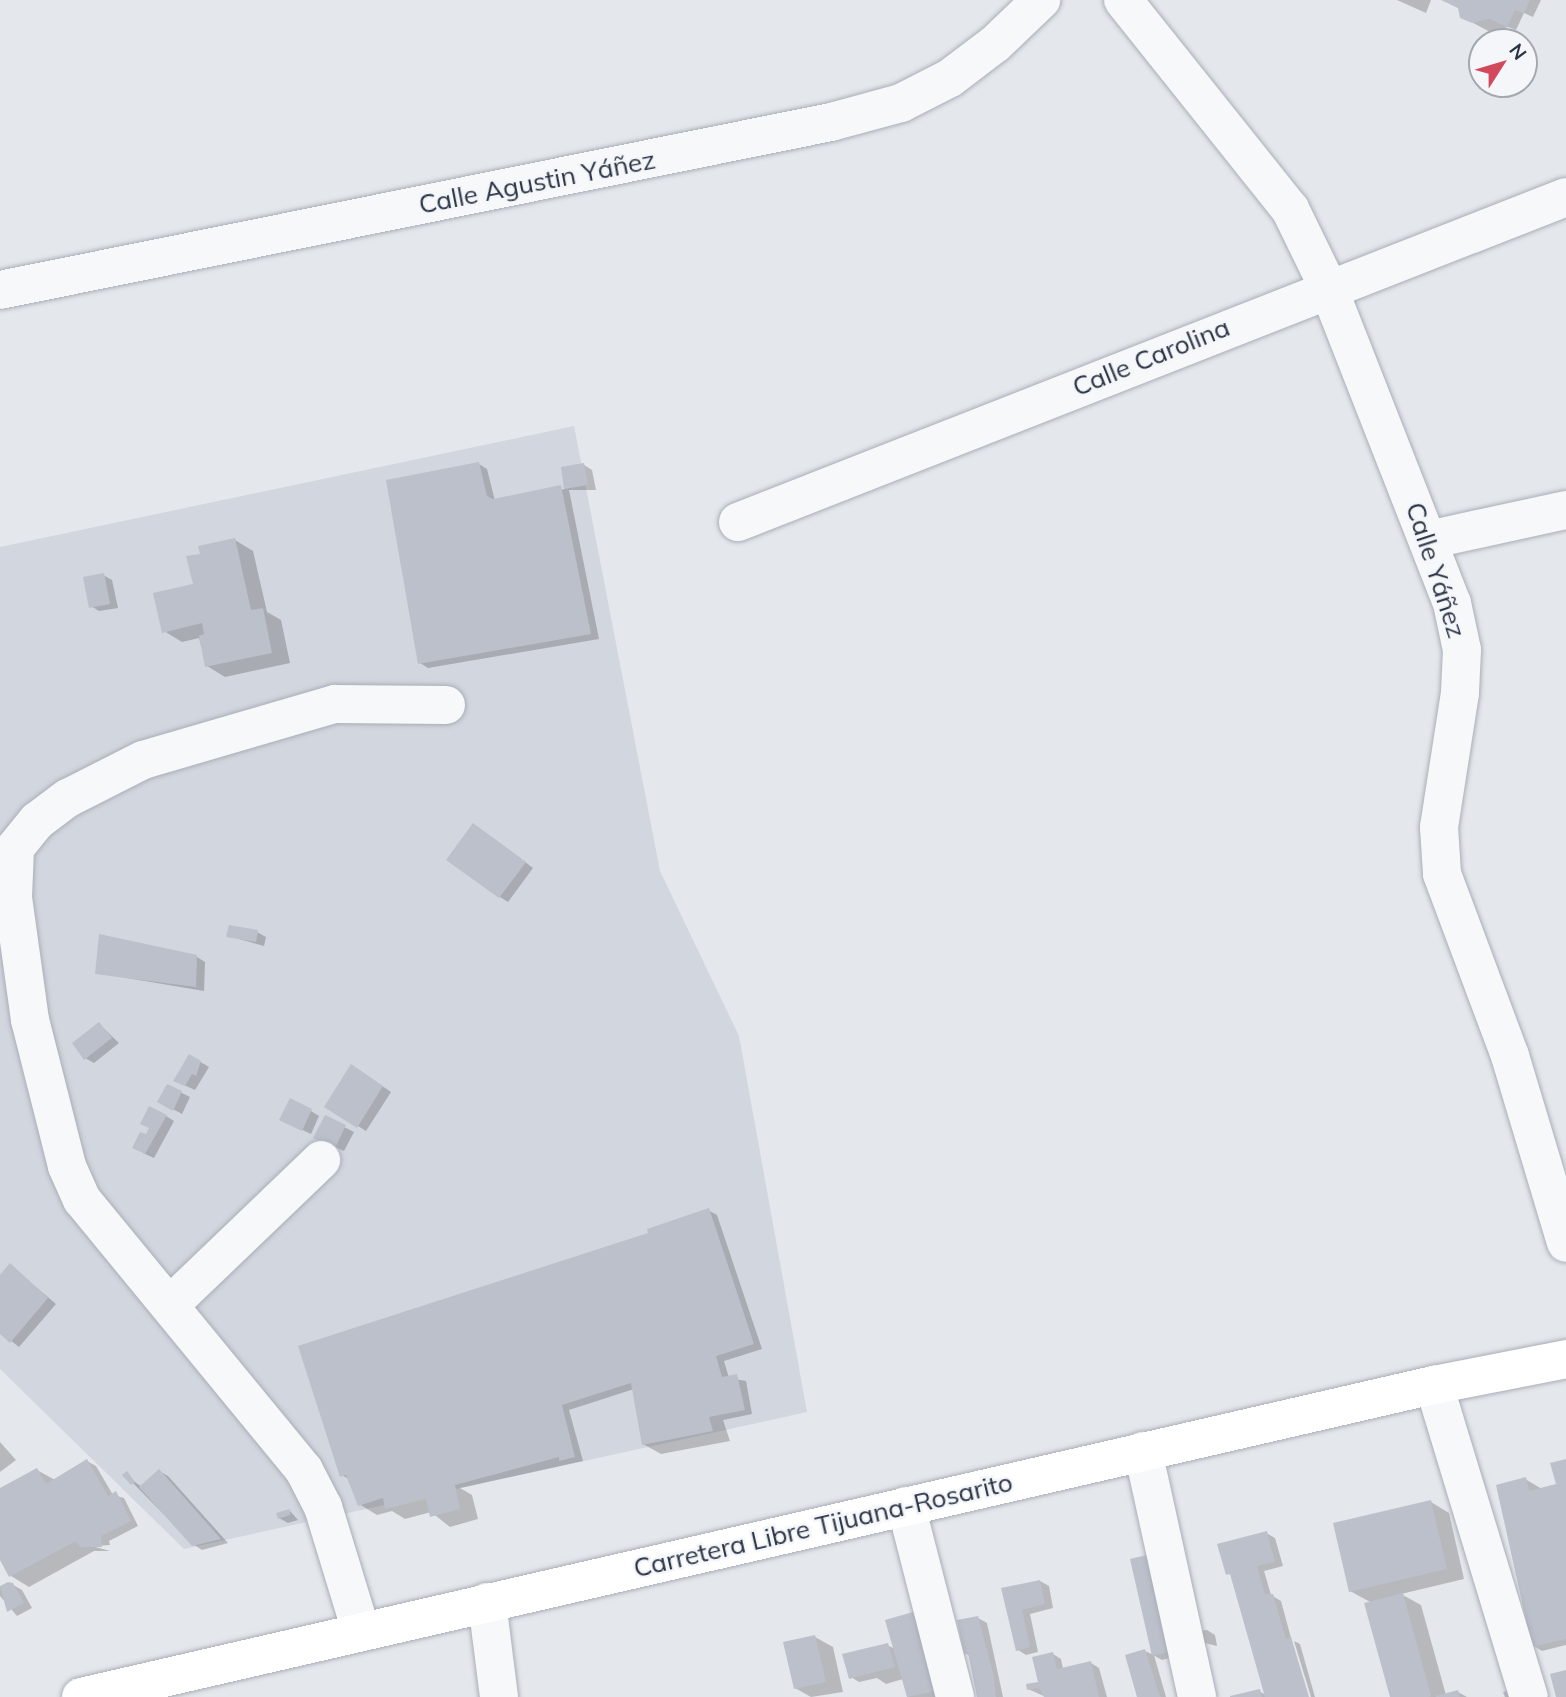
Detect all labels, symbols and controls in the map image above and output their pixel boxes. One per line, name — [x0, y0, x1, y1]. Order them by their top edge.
north arrow — [1468, 28, 1538, 98]
text: N — [1504, 39, 1532, 65]
street label: Calle Agustin Yáñez — [416, 144, 658, 220]
street label: Calle Carolina — [1068, 311, 1234, 403]
street label: Calle Yáñez — [1399, 498, 1473, 642]
street label: Carretera Libre Tijuana-Rosarito — [631, 1466, 1015, 1584]

